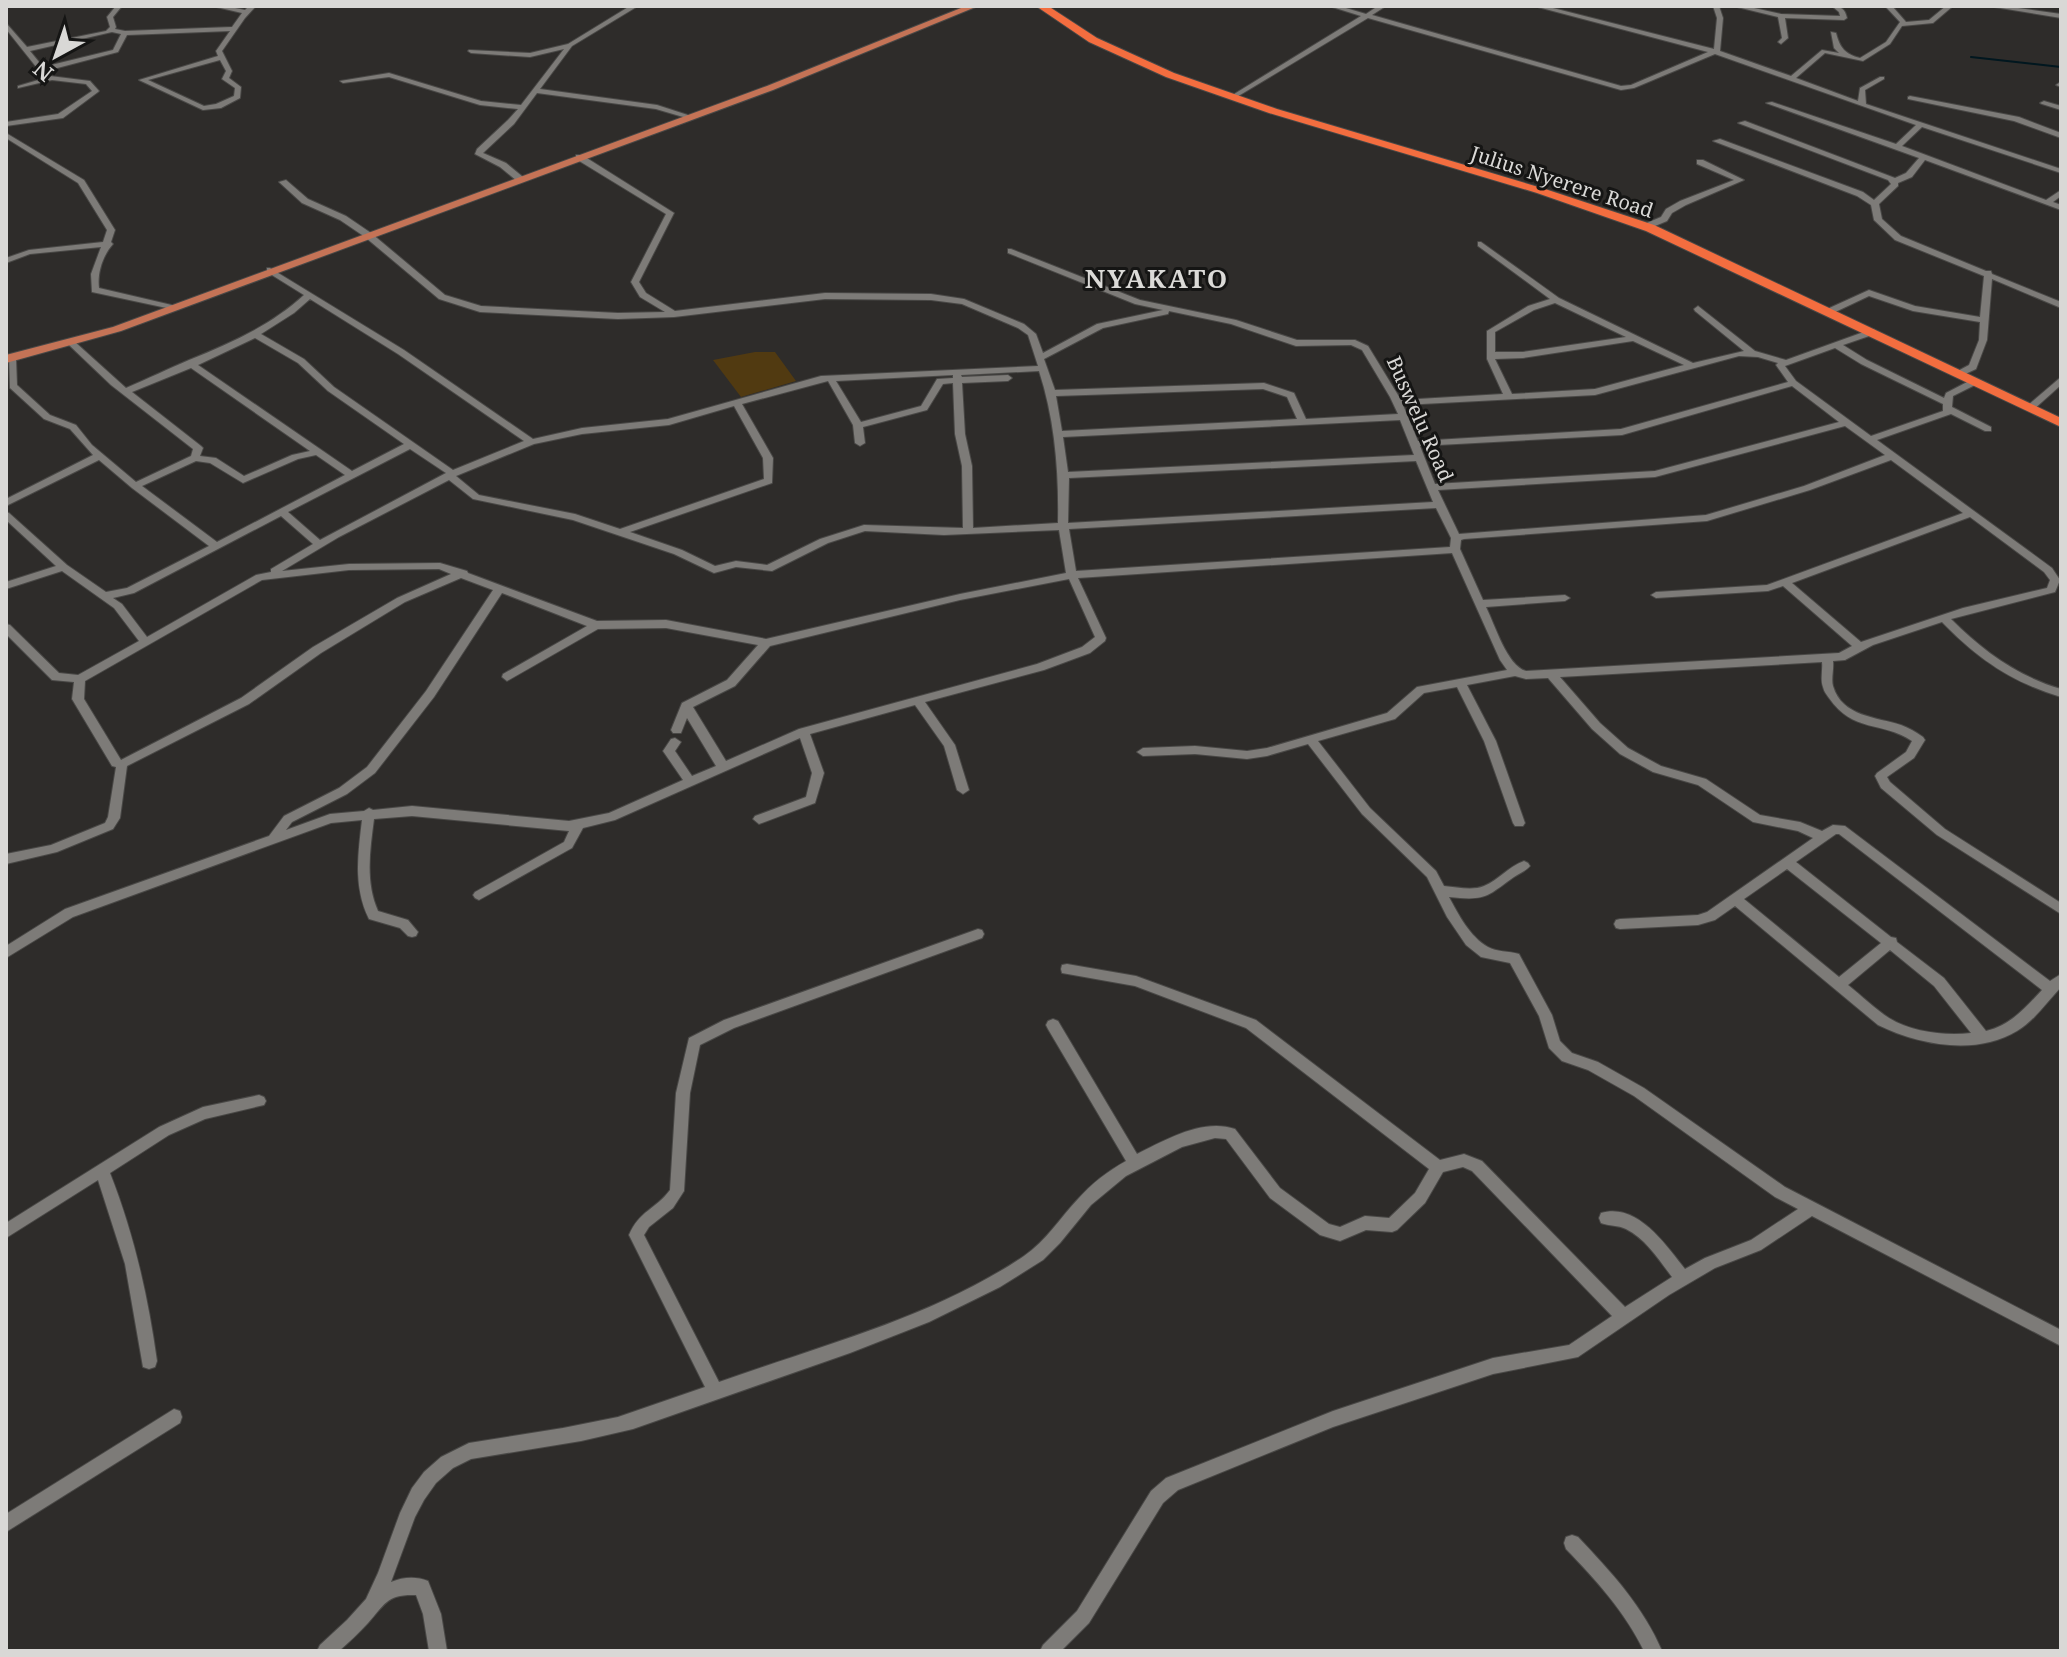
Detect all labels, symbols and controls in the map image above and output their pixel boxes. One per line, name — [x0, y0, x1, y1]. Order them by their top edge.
north arrow — [16, 16, 96, 96]
text: N — [26, 55, 59, 89]
street label: Julius Nyerere Road — [1467, 139, 1657, 224]
district label: NYAKATO — [1085, 260, 1229, 296]
street label: Buswelu Road — [1381, 352, 1460, 486]

